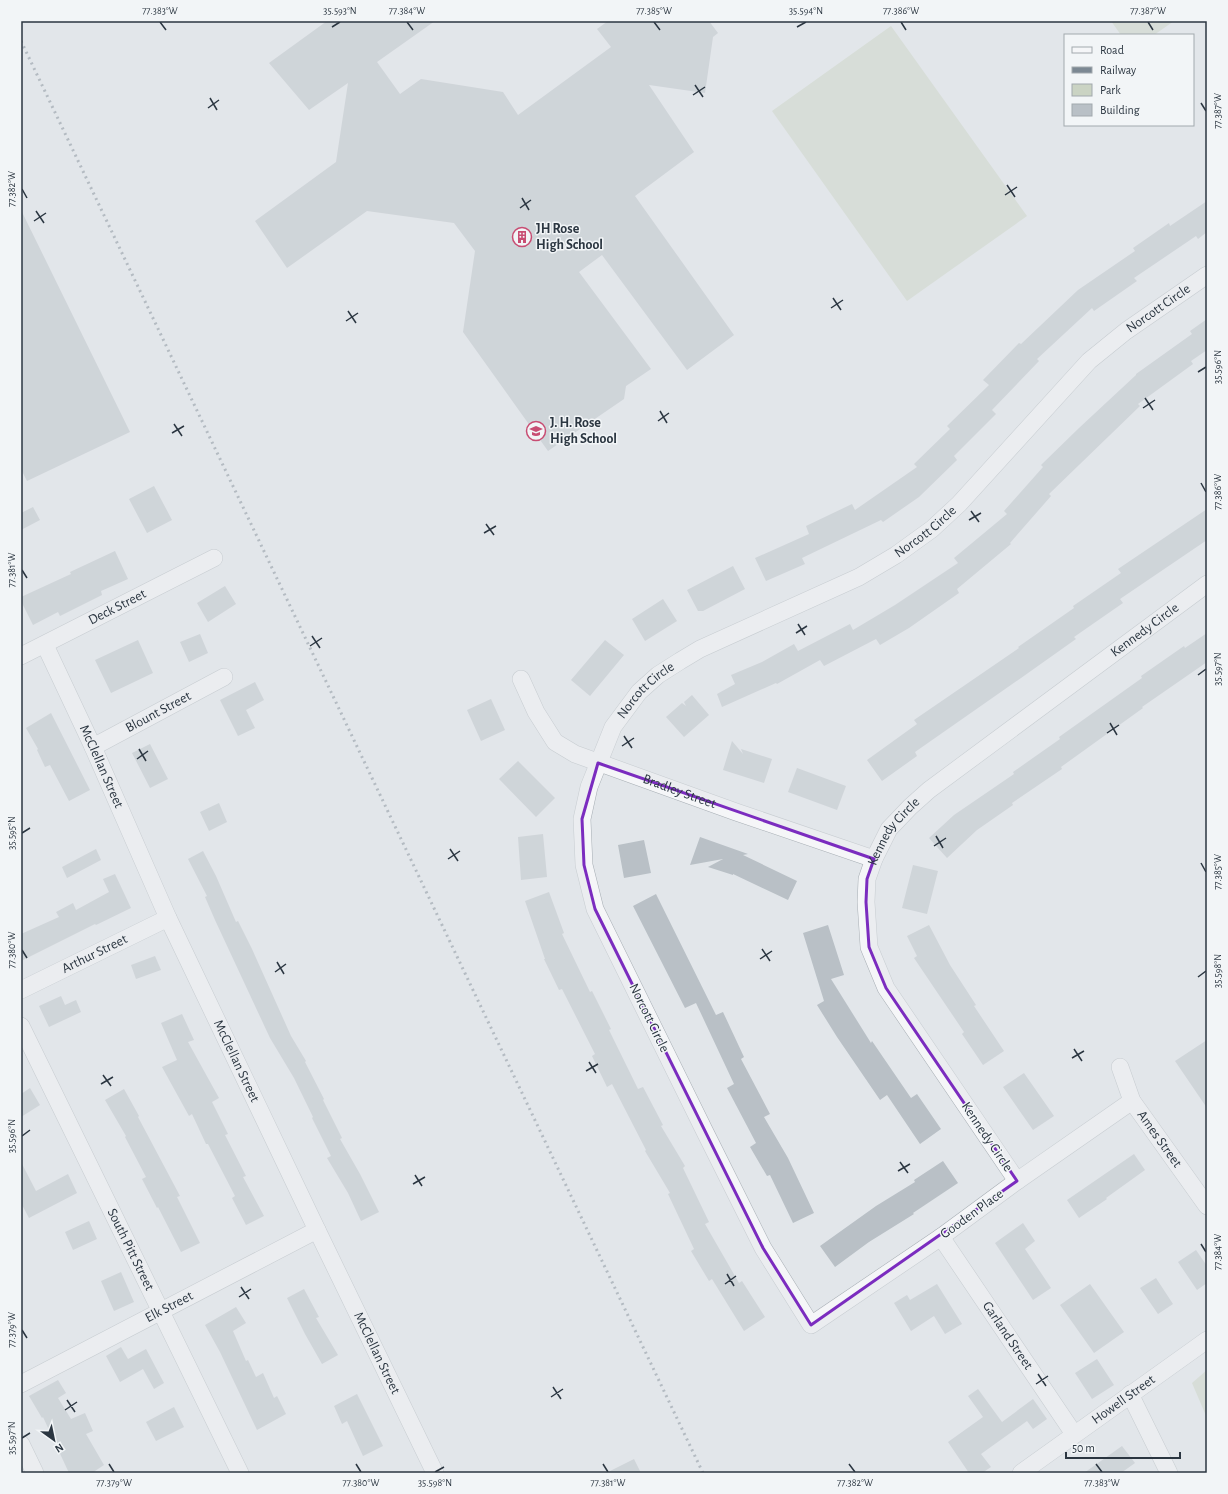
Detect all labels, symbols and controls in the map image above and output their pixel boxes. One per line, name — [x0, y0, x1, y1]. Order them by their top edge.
text: 77.383°W — [142, 6, 178, 16]
text: 35.593°N — [323, 6, 357, 16]
text: 77.384°W — [389, 6, 425, 16]
text: 77.385°W — [636, 6, 672, 16]
text: 35.594°N — [789, 6, 823, 16]
text: 77.386°W — [883, 6, 919, 16]
text: 77.387°W — [1130, 6, 1166, 16]
legend — [1064, 34, 1194, 126]
text: Road — [1100, 44, 1124, 56]
text: Railway — [1100, 64, 1136, 77]
text: Park — [1100, 84, 1121, 96]
text: 77.387°W — [1213, 93, 1223, 129]
text: Building — [1100, 104, 1140, 116]
text: 77.382°W — [7, 171, 17, 207]
place label: JH Rose High School — [536, 222, 603, 252]
building icon: JH Rose High School — [511, 226, 533, 248]
street label: Norcott Circle — [1124, 282, 1193, 336]
text: 35.596°N — [1213, 350, 1223, 384]
place label: J. H. Rose High School — [550, 416, 617, 446]
school or university icon: J. H. Rose High School — [525, 420, 547, 442]
text: 77.386°W — [1213, 474, 1223, 510]
street label: Norcott Circle — [892, 503, 959, 561]
text: 77.381°W — [7, 552, 17, 587]
street label: Deck Street — [86, 586, 149, 628]
street label: Kennedy Circle — [1108, 600, 1181, 660]
text: 35.597°N — [1213, 652, 1223, 686]
street label: Norcott Circle — [615, 660, 677, 721]
street label: Blount Street — [123, 689, 194, 735]
street label: McClellan Street — [77, 723, 126, 811]
street label: Bradley Street — [641, 772, 718, 811]
street label: Kennedy Circle — [865, 795, 922, 867]
text: 35.595°N — [7, 816, 17, 850]
text: 77.385°W — [1213, 854, 1223, 890]
text: 77.380°W — [7, 932, 17, 968]
street label: Arthur Street — [60, 932, 130, 976]
text: 35.598°N — [1213, 954, 1223, 988]
street label: Norcott Circle — [626, 981, 672, 1055]
street label: McClellan Street — [211, 1018, 262, 1105]
street label: Kennedy Circle — [959, 1100, 1015, 1174]
street label: Ames Street — [1134, 1108, 1185, 1171]
text: 35.596°N — [7, 1119, 17, 1153]
street label: Gooden Place — [938, 1187, 1006, 1241]
street label: South Pitt Street — [105, 1206, 157, 1293]
text: 77.384°W — [1213, 1234, 1223, 1270]
street label: Elk Street — [143, 1288, 196, 1325]
street label: Garland Street — [980, 1299, 1036, 1373]
street label: McClellan Street — [351, 1310, 403, 1397]
text: 77.379°W — [7, 1312, 17, 1348]
street label: Howell Street — [1089, 1372, 1158, 1427]
north arrow — [34, 1420, 74, 1460]
text: 35.597°N — [7, 1421, 17, 1455]
scale bar — [1066, 1434, 1180, 1460]
text: N — [53, 1441, 65, 1455]
text: 50 m — [1072, 1442, 1095, 1454]
text: 77.379°W — [96, 1478, 132, 1488]
text: 77.380°W — [343, 1478, 379, 1488]
text: 35.598°N — [418, 1478, 452, 1488]
text: 77.381°W — [591, 1478, 626, 1488]
text: 77.382°W — [837, 1478, 873, 1488]
text: 77.383°W — [1084, 1478, 1120, 1488]

